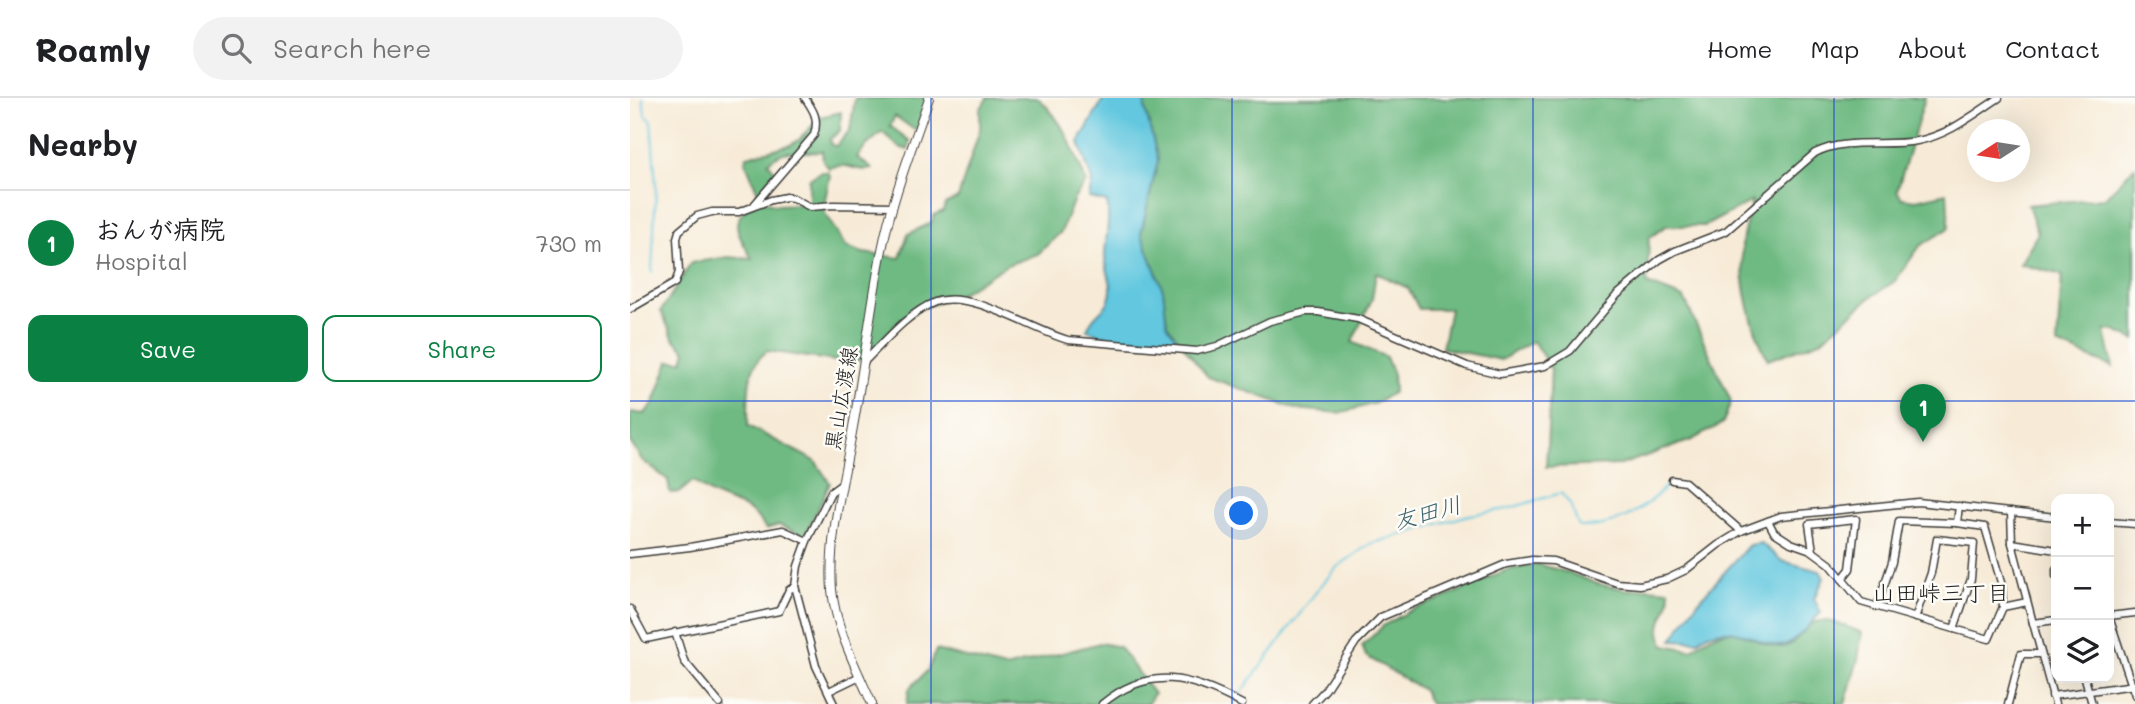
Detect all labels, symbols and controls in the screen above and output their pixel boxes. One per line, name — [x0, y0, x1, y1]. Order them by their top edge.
search box — [193, 17, 683, 80]
text: Roamly — [35, 27, 151, 70]
icon: search — [217, 29, 255, 67]
text: Search here — [273, 31, 431, 65]
text: Home — [1707, 33, 1772, 64]
text: Map — [1810, 33, 1859, 64]
text: About — [1897, 33, 1967, 64]
text: Contact — [2005, 33, 2100, 64]
north arrow — [1967, 119, 2030, 182]
text: Nearby — [28, 124, 138, 164]
text: おんが病院 — [95, 212, 225, 246]
text: 1 — [46, 228, 56, 258]
text: 730 m — [536, 228, 602, 258]
text: Hospital — [95, 246, 188, 276]
button: Save — [28, 315, 308, 382]
button: Share — [322, 315, 602, 382]
street label: 黒山広渡線 — [818, 344, 862, 452]
pin: 1 — [1900, 384, 1946, 442]
water label: 友田川 — [1390, 489, 1464, 535]
map controls — [2051, 494, 2114, 683]
button: + — [2051, 494, 2114, 557]
your location — [1224, 496, 1258, 530]
button: − — [2051, 557, 2114, 620]
district label: 山田峠三丁目 — [1872, 577, 2010, 607]
button: layers — [2051, 620, 2114, 683]

